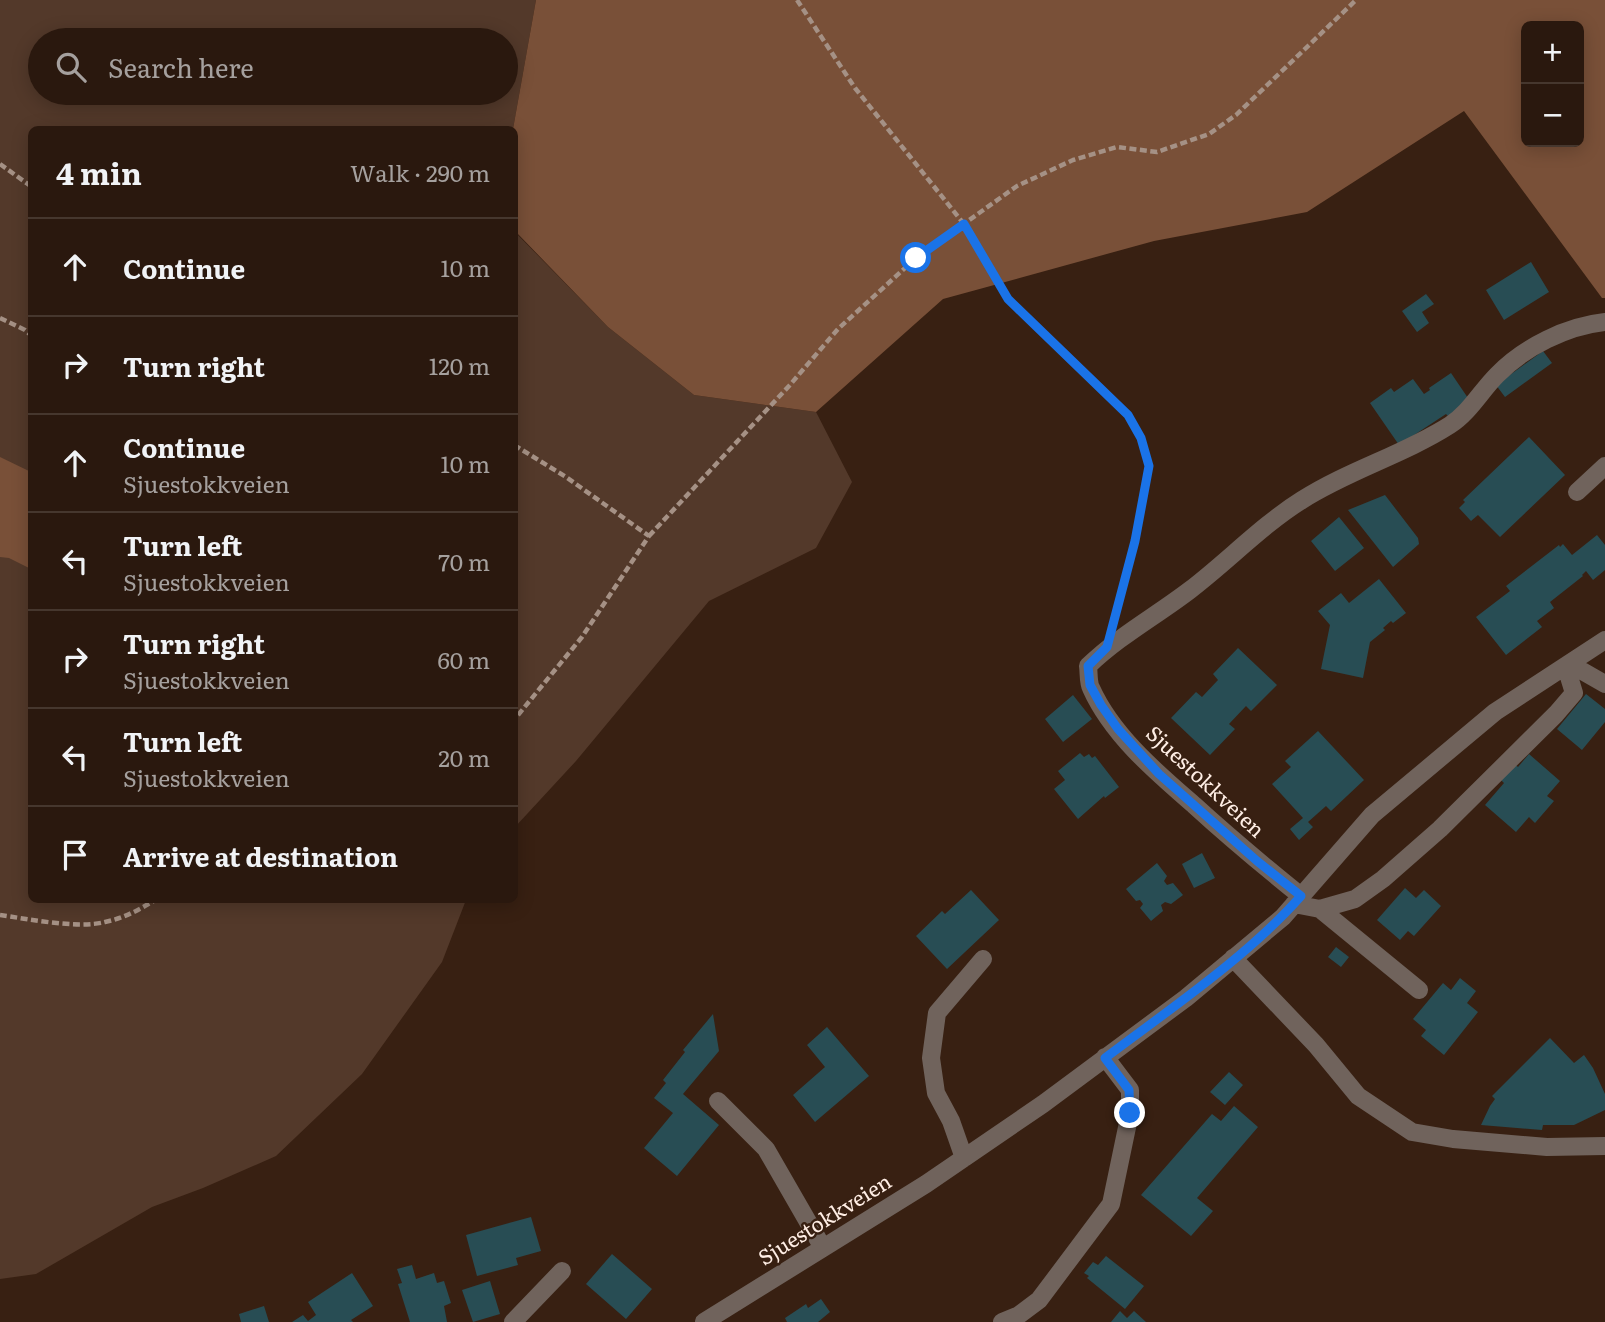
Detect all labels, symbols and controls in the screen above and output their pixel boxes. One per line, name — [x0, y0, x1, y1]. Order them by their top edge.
map controls — [1521, 21, 1584, 147]
button: + — [1521, 21, 1584, 84]
search box — [28, 28, 518, 105]
text: Search here — [108, 47, 254, 86]
icon: search — [52, 48, 90, 86]
button: − — [1521, 84, 1584, 147]
text: 4 min — [56, 150, 142, 194]
text: Walk · 290 m — [350, 155, 490, 189]
route start — [900, 242, 931, 273]
icon: ahead — [56, 248, 94, 286]
text: Continue — [123, 248, 245, 287]
text: 10 m — [440, 250, 490, 284]
icon: right — [56, 346, 94, 384]
text: Turn right — [123, 346, 265, 385]
text: 120 m — [429, 348, 490, 382]
text: Continue — [123, 427, 245, 466]
icon: ahead — [56, 444, 94, 482]
text: 10 m — [440, 446, 490, 480]
text: Sjuestokkveien — [123, 466, 290, 500]
text: Turn left — [123, 525, 242, 564]
icon: left — [56, 542, 94, 580]
text: 70 m — [438, 544, 490, 578]
text: Sjuestokkveien — [123, 564, 290, 598]
text: Turn right — [123, 623, 265, 662]
icon: right — [56, 640, 94, 678]
text: 60 m — [437, 642, 490, 676]
text: Sjuestokkveien — [123, 662, 290, 696]
street label: Sjuestokkveien — [1140, 717, 1273, 843]
text: Turn left — [123, 721, 242, 760]
icon: left — [56, 738, 94, 776]
text: 20 m — [438, 740, 490, 774]
text: Sjuestokkveien — [123, 760, 290, 794]
icon: arrive — [56, 836, 94, 874]
text: Arrive at destination — [123, 836, 398, 875]
route end — [1114, 1097, 1145, 1128]
street label: Sjuestokkveien — [751, 1164, 897, 1271]

